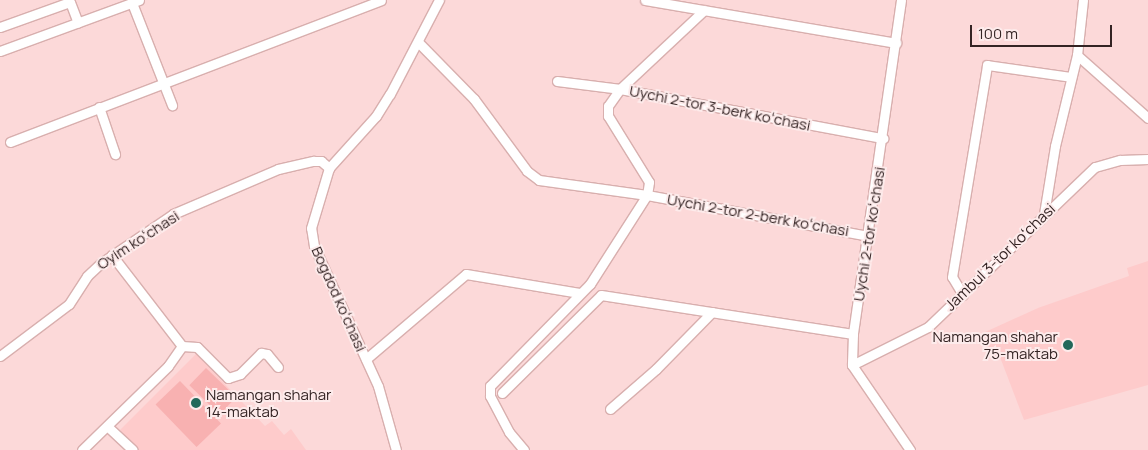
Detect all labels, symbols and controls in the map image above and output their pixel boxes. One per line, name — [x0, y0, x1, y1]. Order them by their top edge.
scale bar — [973, 15, 1116, 47]
text: 100 m — [978, 23, 1018, 44]
street label: Uychi 2-tor 3-berk koʻchasi — [628, 82, 812, 134]
street label: Uychi 2-tor koʻchasi — [849, 165, 889, 303]
street label: Uychi 2-tor 2-berk koʻchasi — [666, 190, 850, 240]
street label: Jambul 3-tor koʻchasi — [941, 200, 1059, 314]
street label: Oyim koʻchasi — [94, 207, 182, 273]
street label: Bogdod koʻchasi — [308, 244, 370, 354]
place label: Namangan shahar 75-maktab — [933, 327, 1058, 362]
marker: Namangan shahar 75-maktab — [1062, 339, 1074, 351]
place label: Namangan shahar 14-maktab — [206, 385, 331, 420]
marker: Namangan shahar 14-maktab — [190, 397, 202, 409]

